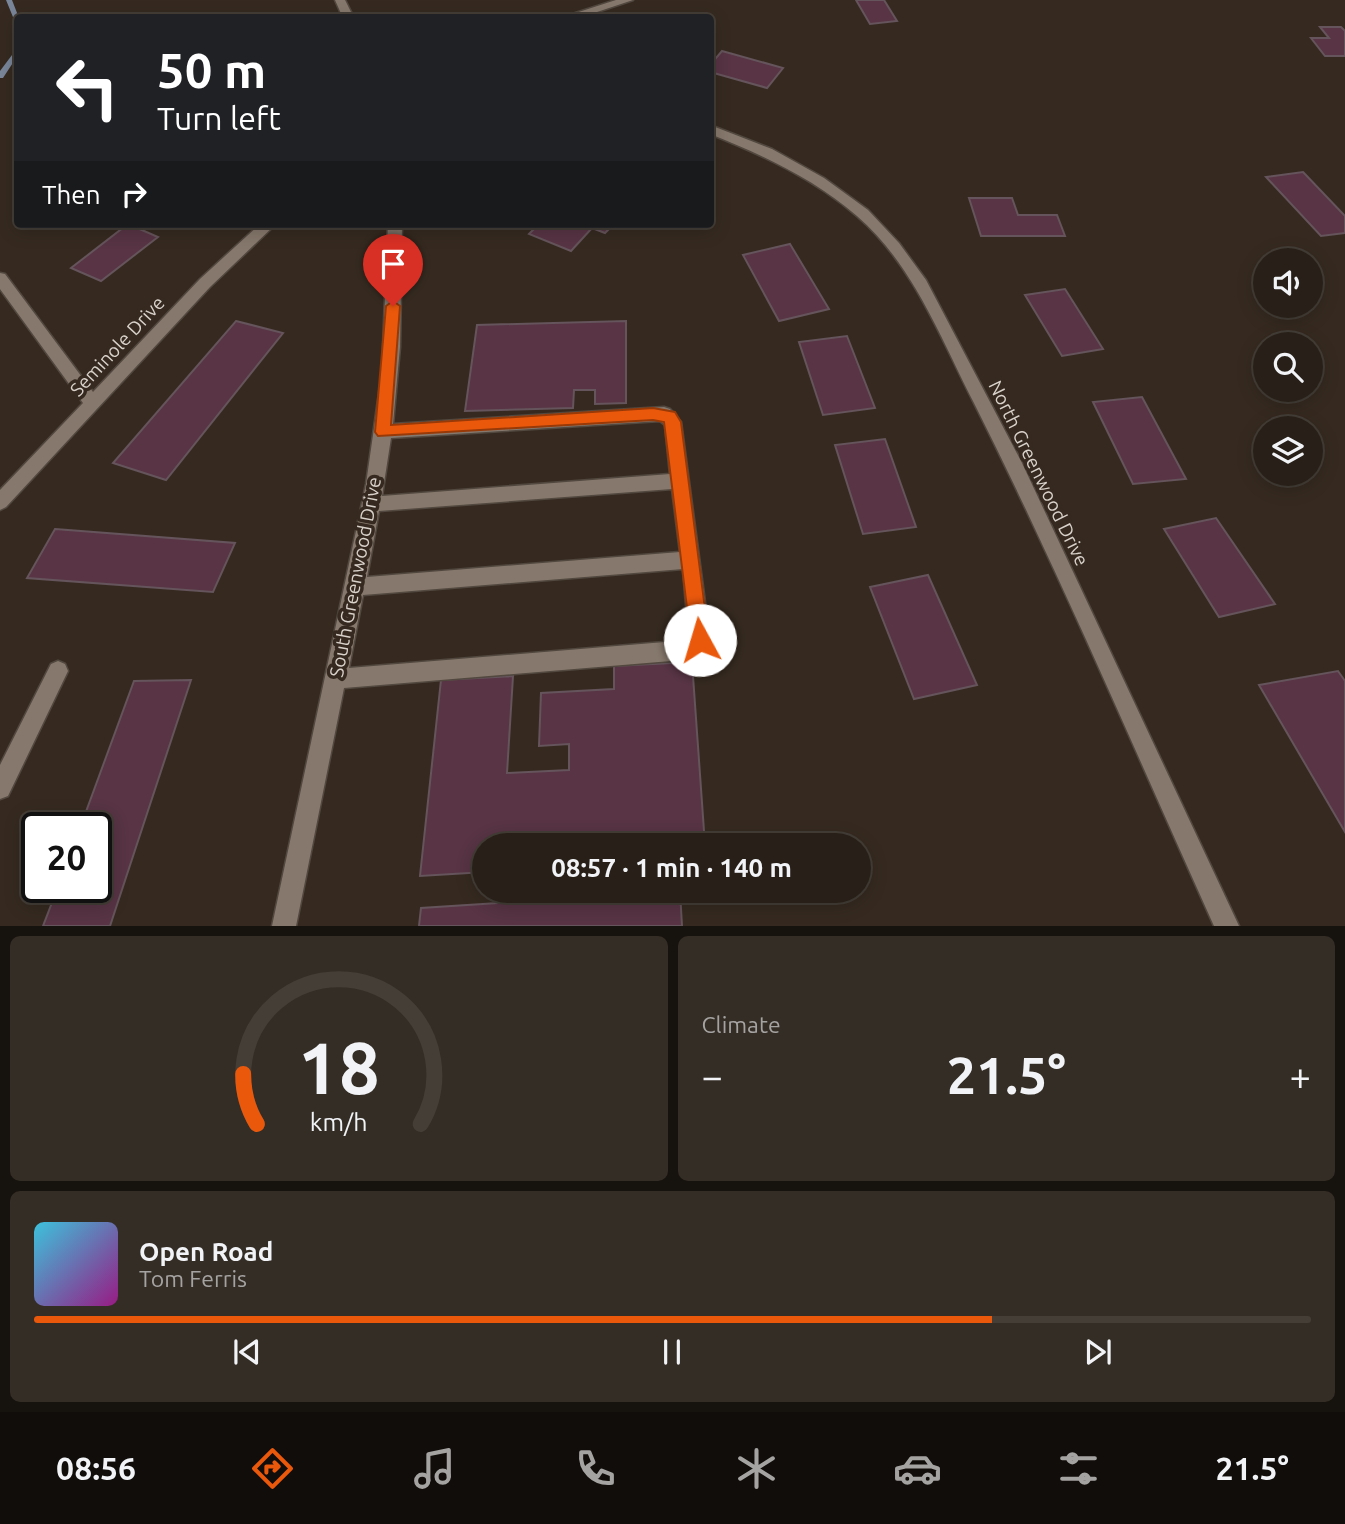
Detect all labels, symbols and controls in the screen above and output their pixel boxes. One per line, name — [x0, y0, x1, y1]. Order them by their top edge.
icon: left — [42, 42, 133, 133]
text: 50 m — [157, 42, 266, 97]
text: Turn left — [157, 100, 281, 136]
icon: right — [115, 175, 153, 213]
text: Then — [42, 180, 101, 209]
pin — [363, 234, 423, 306]
icon: arrive — [374, 245, 412, 283]
map controls — [1253, 248, 1323, 486]
button: sound — [1253, 248, 1323, 318]
street label: Seminole Drive — [65, 292, 169, 400]
button: search — [1253, 332, 1323, 402]
street label: North Greenwood Drive — [985, 377, 1093, 569]
button: layers — [1253, 416, 1323, 486]
street label: South Greenwood Drive — [325, 475, 385, 679]
position arrow — [663, 603, 737, 677]
speed limit sign: 20 — [21, 812, 112, 903]
text: 08:57 · 1 min · 140 m — [551, 853, 792, 882]
text: Climate — [702, 1012, 781, 1037]
text: 18 — [298, 1027, 380, 1109]
text: 21.5° — [947, 1046, 1066, 1104]
text: − — [702, 1055, 723, 1097]
text: + — [1290, 1055, 1311, 1097]
text: km/h — [310, 1108, 368, 1136]
text: Open Road — [139, 1237, 273, 1266]
text: Tom Ferris — [139, 1266, 247, 1291]
icon: previous — [228, 1333, 266, 1371]
icon: pause — [653, 1333, 691, 1371]
icon: next — [1079, 1333, 1117, 1371]
icon: directions — [248, 1444, 297, 1493]
icon: music — [410, 1444, 459, 1493]
icon: phone — [571, 1444, 620, 1493]
icon: climate — [732, 1444, 781, 1493]
icon: car — [893, 1444, 942, 1493]
icon: filters — [1054, 1444, 1103, 1493]
text: 08:56 — [56, 1450, 136, 1486]
text: 21.5° — [1215, 1450, 1289, 1486]

